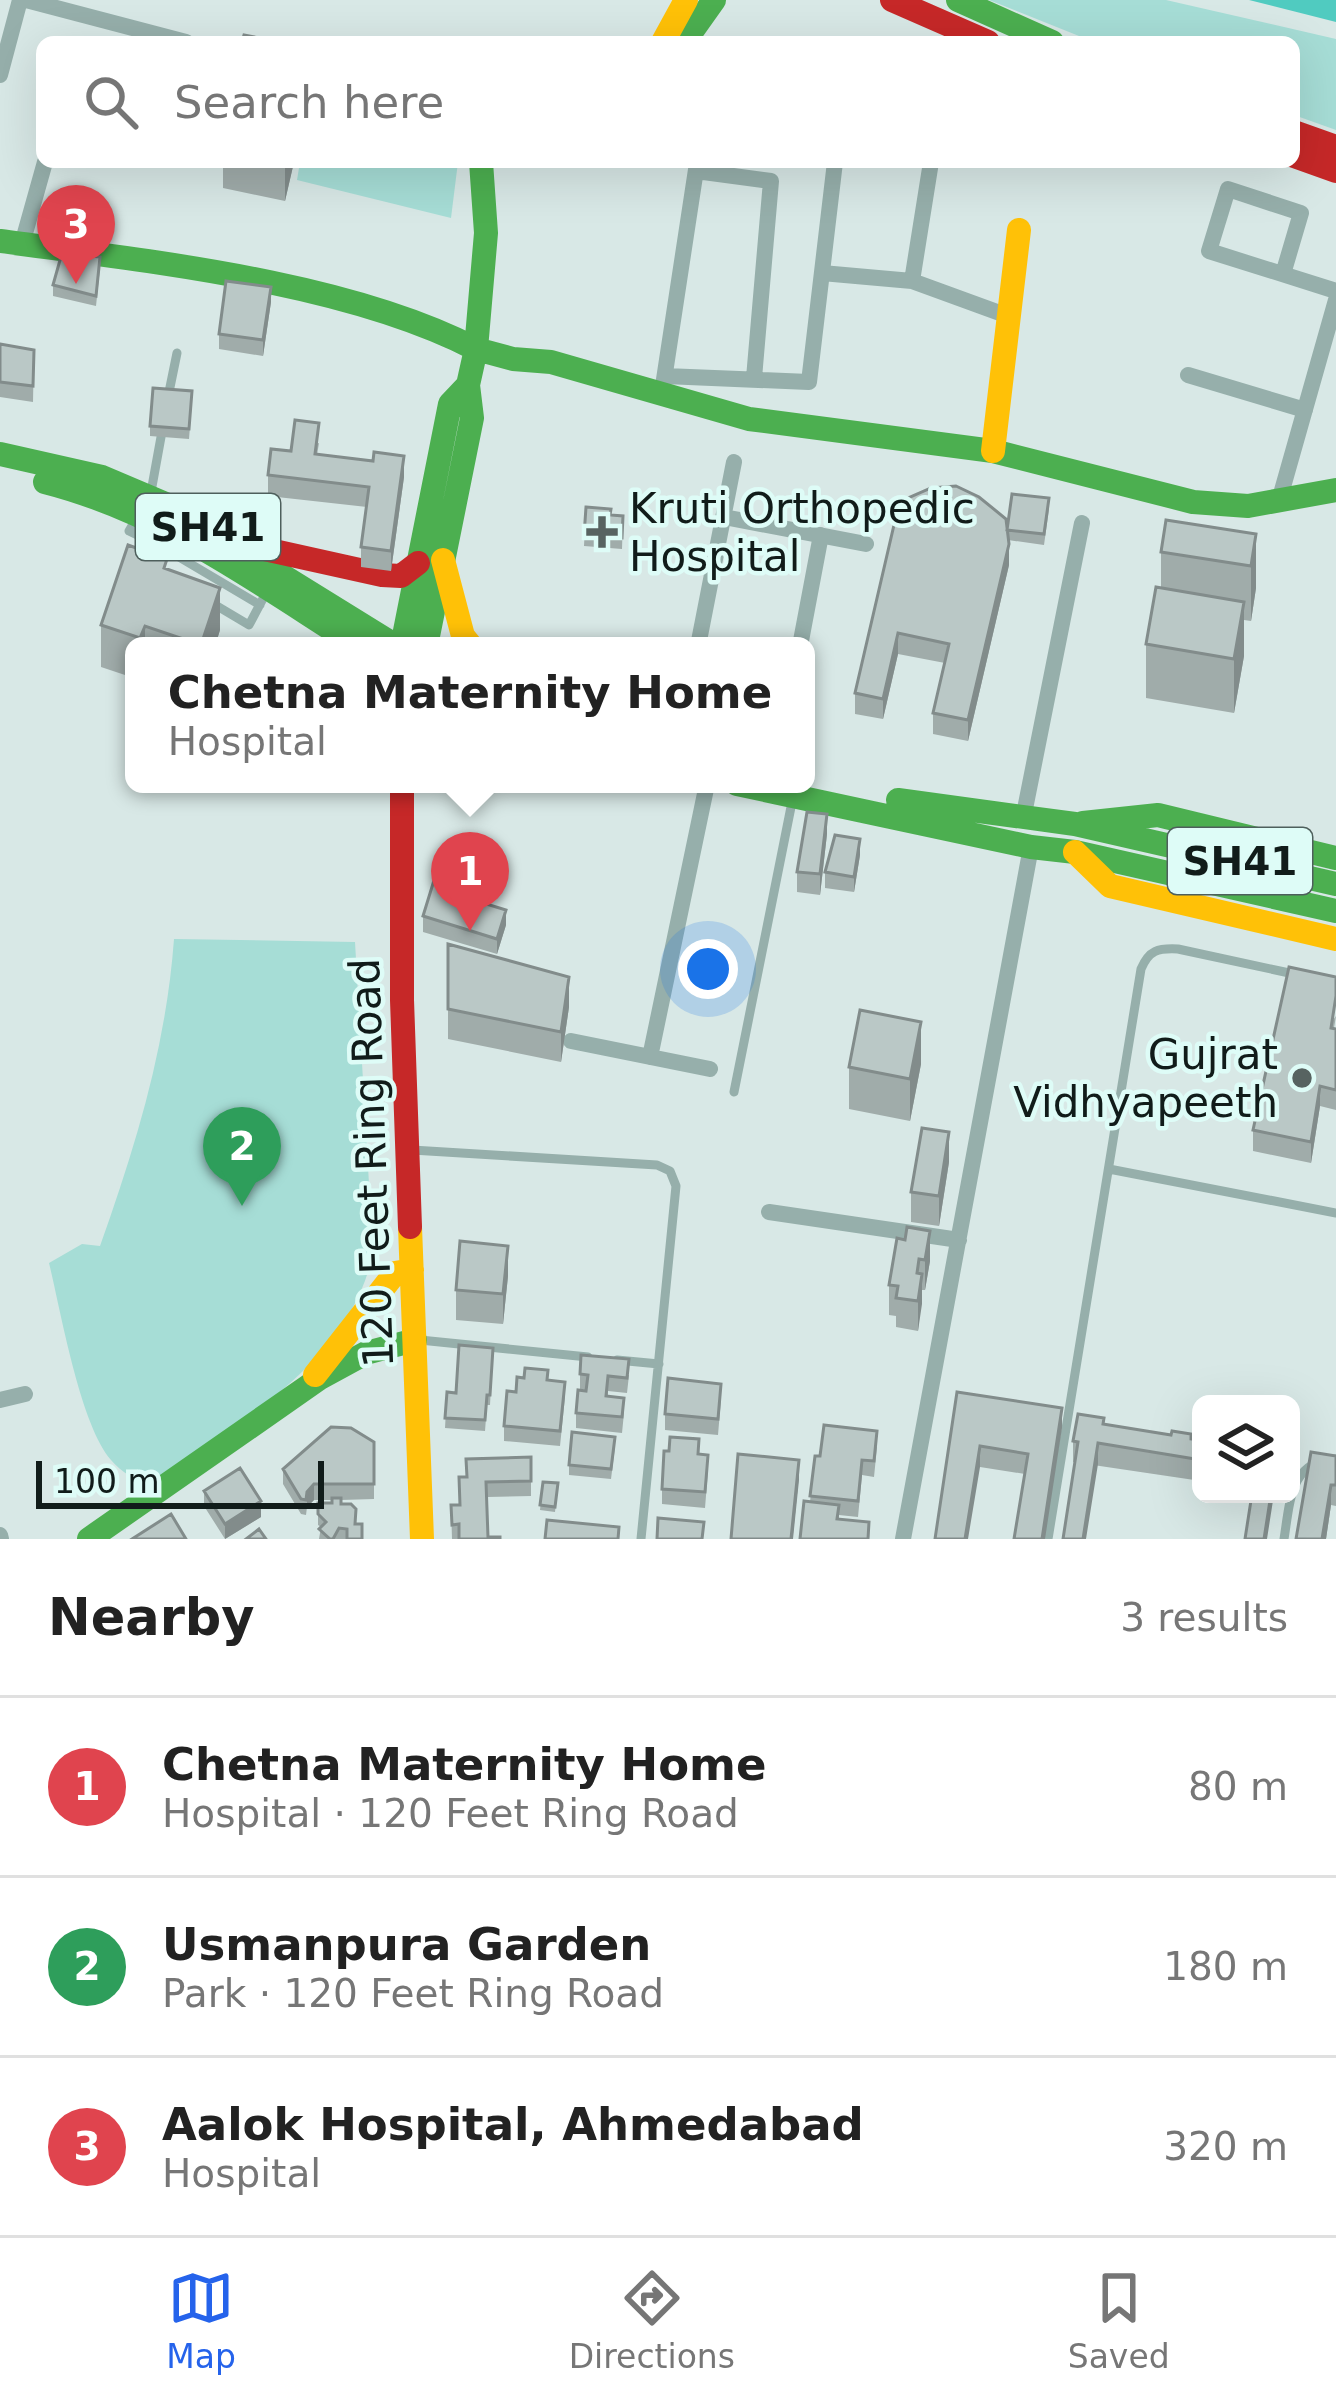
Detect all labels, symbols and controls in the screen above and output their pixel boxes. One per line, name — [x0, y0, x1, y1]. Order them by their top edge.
search box — [36, 36, 1300, 168]
icon: search — [78, 69, 144, 135]
text: Search here — [174, 76, 444, 129]
pin: 3 — [37, 185, 115, 284]
place label: Kruti Orthopedic Hospital — [629, 484, 975, 581]
road number: SH41 — [136, 494, 280, 560]
marker: Kruti Orthopedic Hospital — [586, 516, 618, 548]
popup — [125, 637, 815, 793]
text: Chetna Maternity Home — [168, 666, 772, 719]
text: Hospital — [168, 719, 327, 764]
road number: SH41 — [1168, 828, 1312, 894]
pin: 1 — [431, 832, 509, 931]
your location — [678, 939, 738, 999]
street label: 120 Feet Ring Road — [340, 957, 403, 1369]
place label: Gujrat Vidhyapeeth — [1013, 1030, 1278, 1127]
marker: Gujrat Vidhyapeeth — [1289, 1065, 1315, 1091]
pin: 2 — [203, 1107, 281, 1206]
map controls — [1192, 1395, 1300, 1503]
button: layers — [1192, 1395, 1300, 1503]
scale bar — [36, 1455, 324, 1508]
text: 100 m — [54, 1462, 160, 1501]
text: Nearby — [48, 1588, 255, 1647]
text: 3 results — [1120, 1595, 1288, 1640]
text: Chetna Maternity Home — [162, 1738, 767, 1791]
text: 1 — [73, 1764, 101, 1809]
text: 80 m — [1188, 1764, 1288, 1809]
text: Hospital · 120 Feet Ring Road — [162, 1791, 739, 1836]
text: Usmanpura Garden — [162, 1918, 651, 1971]
text: 2 — [73, 1944, 101, 1989]
text: 180 m — [1163, 1944, 1288, 1989]
text: Park · 120 Feet Ring Road — [162, 1971, 664, 2016]
text: Aalok Hospital, Ahmedabad — [162, 2098, 864, 2151]
text: 3 — [73, 2124, 101, 2169]
text: 320 m — [1163, 2124, 1288, 2169]
text: Hospital — [162, 2151, 321, 2196]
tab: Map — [166, 2265, 236, 2376]
tab: Directions — [569, 2265, 735, 2376]
tab: Saved — [1068, 2265, 1170, 2376]

